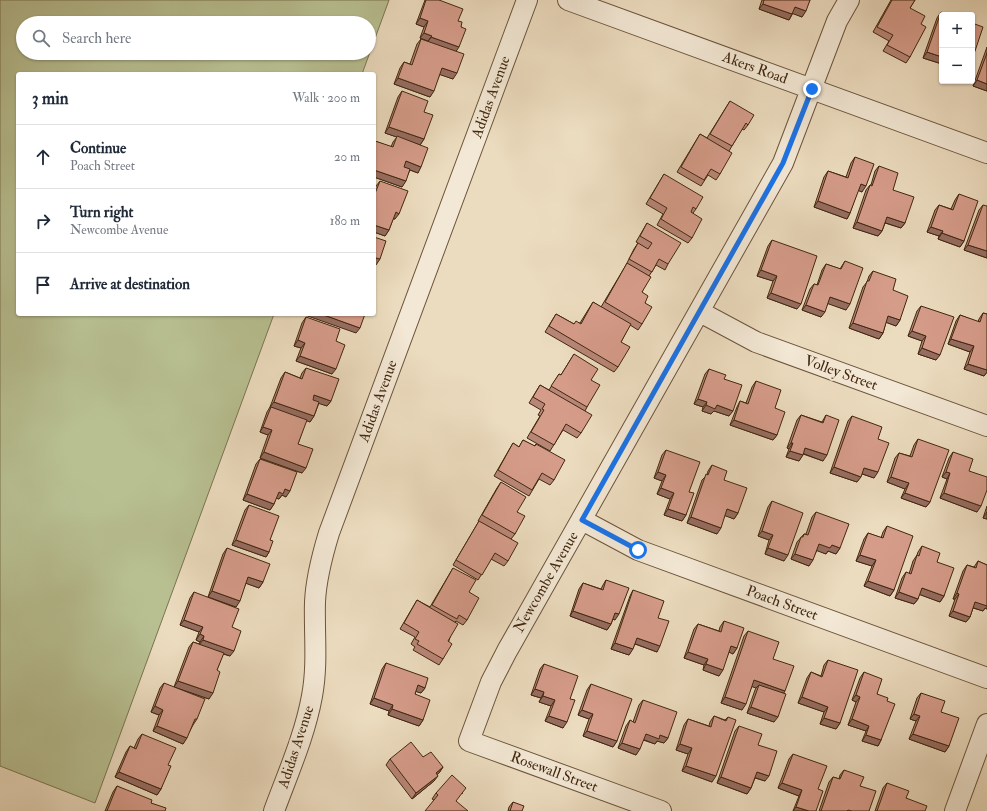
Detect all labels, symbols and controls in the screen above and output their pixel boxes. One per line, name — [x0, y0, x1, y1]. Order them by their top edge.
map controls — [939, 12, 975, 84]
button: + — [939, 12, 975, 48]
search box — [16, 16, 376, 60]
icon: search — [30, 27, 52, 49]
text: Search here — [62, 29, 131, 48]
street label: Akers Road — [719, 47, 791, 89]
button: − — [939, 48, 975, 84]
street label: Adidas Avenue — [467, 53, 515, 142]
route end — [803, 80, 821, 98]
text: 3 min — [32, 88, 69, 109]
text: Walk · 200 m — [292, 90, 360, 106]
text: Continue — [70, 139, 126, 158]
icon: ahead — [32, 146, 54, 168]
text: 20 m — [334, 149, 360, 165]
text: Poach Street — [70, 158, 135, 174]
text: Turn right — [70, 203, 133, 222]
icon: right — [32, 210, 54, 232]
text: 180 m — [330, 213, 360, 229]
text: Newcombe Avenue — [70, 222, 168, 238]
icon: arrive — [32, 274, 54, 296]
text: Arrive at destination — [70, 275, 190, 294]
street label: Volley Street — [802, 351, 880, 395]
street label: Adidas Avenue — [354, 357, 402, 446]
street label: Newcombe Avenue — [509, 528, 583, 636]
route start — [629, 541, 647, 559]
street label: Poach Street — [744, 581, 821, 625]
street label: Adidas Avenue — [273, 703, 318, 792]
street label: Rosewall Street — [508, 747, 600, 797]

